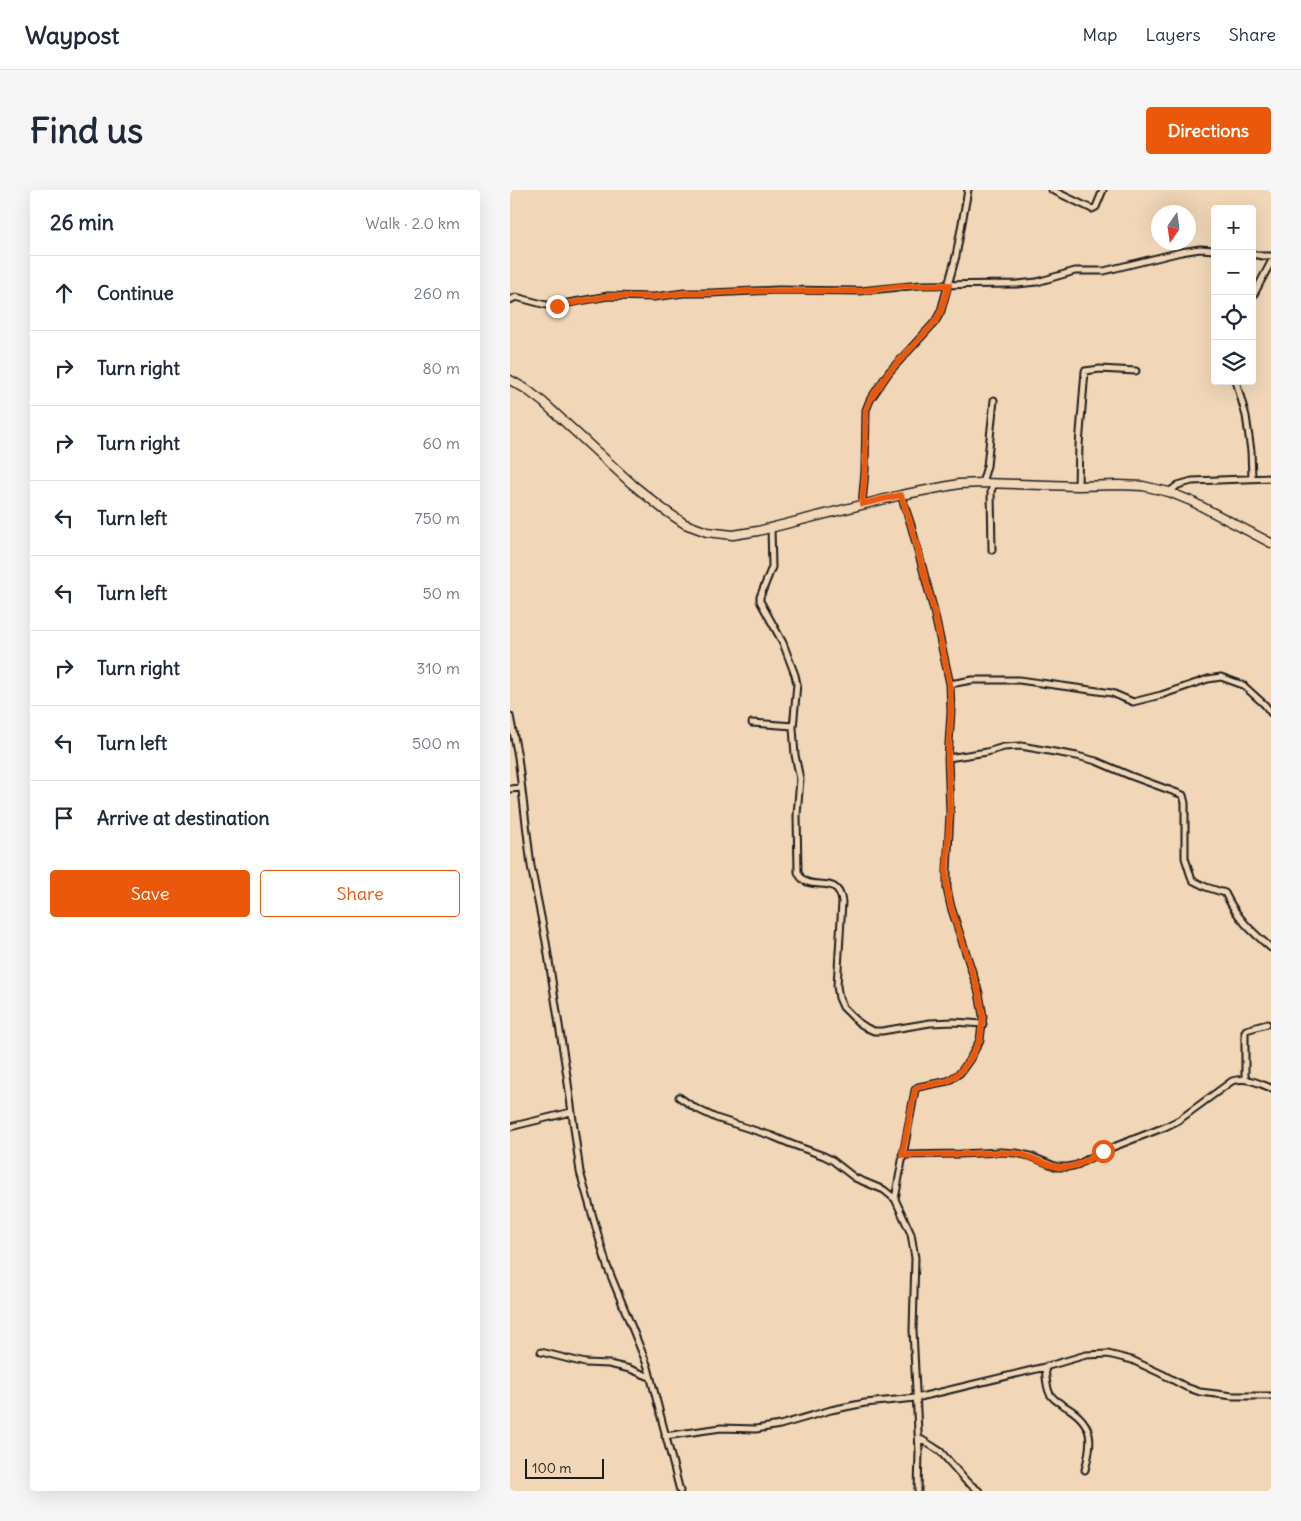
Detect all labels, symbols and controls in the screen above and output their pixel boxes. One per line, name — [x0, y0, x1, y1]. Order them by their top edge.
text: Waypost — [25, 20, 119, 50]
text: Map — [1082, 23, 1117, 46]
text: Layers — [1145, 23, 1201, 46]
text: Share — [1229, 23, 1276, 46]
button: Directions — [1146, 107, 1271, 154]
text: Find us — [30, 108, 143, 152]
north arrow — [1151, 205, 1196, 250]
map controls — [1211, 205, 1256, 385]
button: + — [1211, 205, 1256, 250]
text: 26 min — [50, 209, 114, 236]
text: Walk · 2.0 km — [365, 213, 460, 233]
button: − — [1211, 250, 1256, 295]
icon: ahead — [50, 279, 78, 307]
text: Continue — [97, 281, 174, 305]
text: 260 m — [414, 283, 460, 303]
route end — [546, 295, 569, 318]
button: locate — [1211, 295, 1256, 340]
button: layers — [1211, 340, 1256, 385]
icon: right — [50, 354, 78, 382]
text: Turn right — [97, 356, 180, 380]
text: 80 m — [422, 358, 460, 378]
icon: right — [50, 429, 78, 457]
text: Turn right — [97, 431, 180, 455]
text: 60 m — [422, 433, 460, 453]
icon: left — [50, 504, 78, 532]
text: Turn left — [97, 506, 167, 530]
text: 750 m — [415, 508, 460, 528]
icon: left — [50, 579, 78, 607]
text: Turn left — [97, 581, 167, 605]
text: 50 m — [422, 583, 460, 603]
icon: right — [50, 654, 78, 682]
text: Turn right — [97, 656, 180, 680]
text: 310 m — [416, 658, 460, 678]
icon: left — [50, 729, 78, 757]
text: Turn left — [97, 731, 167, 755]
text: 500 m — [412, 733, 460, 753]
icon: arrive — [50, 804, 78, 832]
text: Arrive at destination — [97, 806, 270, 830]
button: Save — [50, 870, 250, 917]
button: Share — [260, 870, 460, 917]
route start — [1092, 1140, 1115, 1163]
scale bar — [525, 1456, 604, 1479]
text: 100 m — [532, 1459, 572, 1477]

